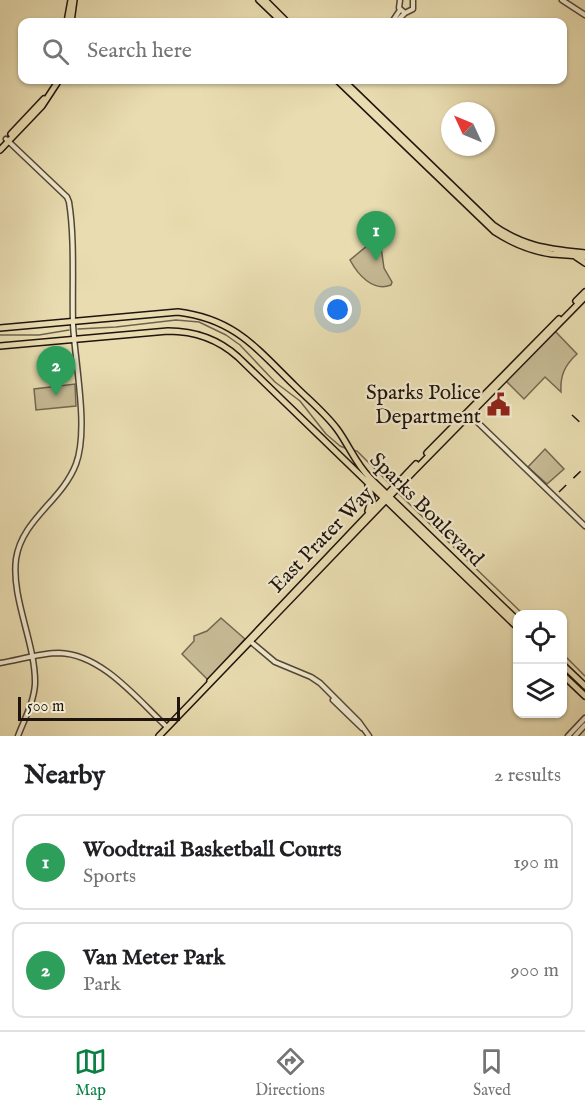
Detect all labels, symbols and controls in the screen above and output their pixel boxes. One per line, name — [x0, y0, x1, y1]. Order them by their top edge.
search box — [18, 18, 567, 84]
icon: search — [39, 35, 72, 68]
text: Search here — [87, 37, 192, 65]
north arrow — [441, 102, 495, 156]
pin: 1 — [356, 212, 395, 261]
your location — [323, 295, 352, 324]
pin: 2 — [36, 346, 76, 396]
place label: Sparks Police Department — [366, 380, 481, 431]
public building icon: Sparks Police Department — [486, 391, 512, 417]
street label: Sparks Boulevard — [363, 447, 489, 573]
street label: East Prater Way — [264, 480, 380, 599]
map controls — [513, 610, 567, 718]
button: locate — [513, 610, 567, 664]
button: layers — [513, 664, 567, 718]
scale bar — [18, 694, 180, 722]
text: 500 m — [27, 697, 64, 717]
text: Nearby — [24, 759, 105, 792]
text: 2 results — [494, 763, 561, 788]
text: Woodtrail Basketball Courts — [83, 836, 342, 864]
text: 1 — [42, 850, 49, 875]
text: 190 m — [513, 850, 559, 875]
text: Sports — [83, 864, 136, 889]
text: Van Meter Park — [83, 944, 225, 972]
text: 2 — [41, 958, 50, 983]
text: 900 m — [511, 958, 559, 983]
text: Park — [83, 972, 121, 997]
tab: Map — [74, 1045, 107, 1101]
tab: Directions — [255, 1045, 325, 1101]
tab: Saved — [473, 1045, 511, 1101]

